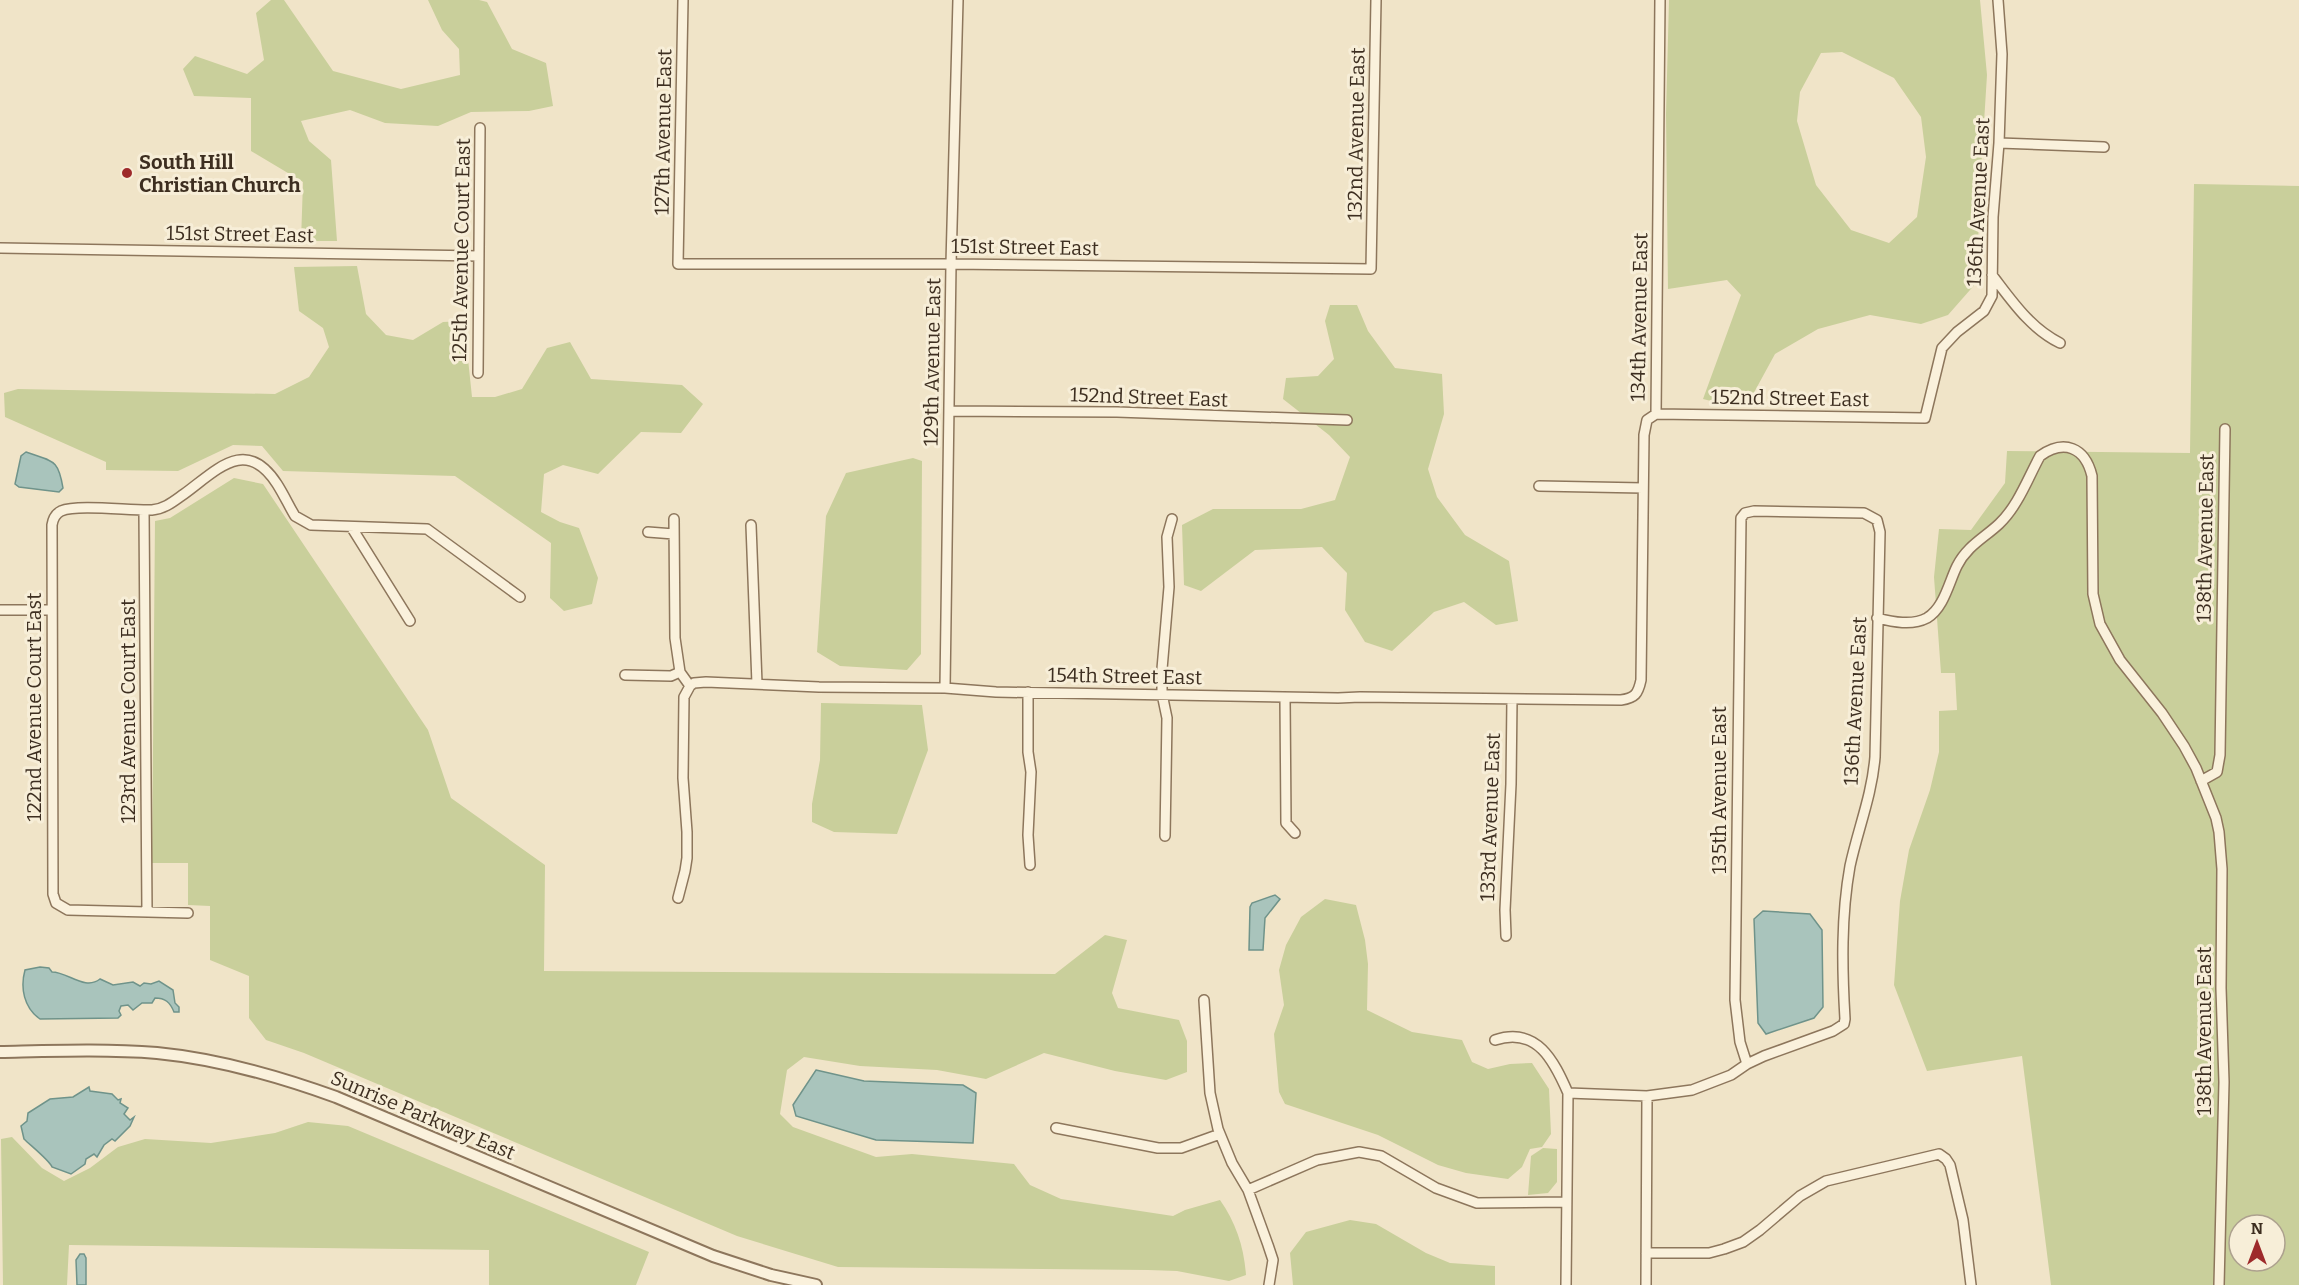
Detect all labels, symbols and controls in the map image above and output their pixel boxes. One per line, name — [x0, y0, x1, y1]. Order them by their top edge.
street label: 132nd Avenue East — [1342, 47, 1370, 221]
street label: 127th Avenue East — [650, 49, 676, 215]
street label: 136th Avenue East — [1962, 117, 1994, 287]
street label: 125th Avenue Court East — [447, 138, 475, 362]
place label: South Hill Christian Church — [139, 150, 301, 197]
marker: South Hill Christian Church — [120, 166, 134, 180]
street label: 151st Street East — [166, 221, 314, 247]
street label: 134th Avenue East — [1626, 232, 1652, 402]
street label: 151st Street East — [951, 234, 1099, 260]
street label: 129th Avenue East — [919, 278, 945, 446]
street label: 152nd Street East — [1070, 382, 1228, 412]
street label: 152nd Street East — [1711, 385, 1869, 411]
street label: 138th Avenue East — [2192, 453, 2218, 623]
street label: 122nd Avenue Court East — [22, 593, 46, 821]
street label: 123rd Avenue Court East — [116, 599, 140, 823]
street label: 136th Avenue East — [1839, 616, 1871, 786]
street label: 154th Street East — [1048, 663, 1202, 689]
street label: 135th Avenue East — [1707, 706, 1731, 874]
street label: 133rd Avenue East — [1475, 732, 1505, 902]
street label: 138th Avenue East — [2192, 947, 2216, 1115]
street label: Sunrise Parkway East — [327, 1065, 519, 1165]
north arrow — [2227, 1213, 2287, 1273]
text: N — [2251, 1219, 2263, 1238]

